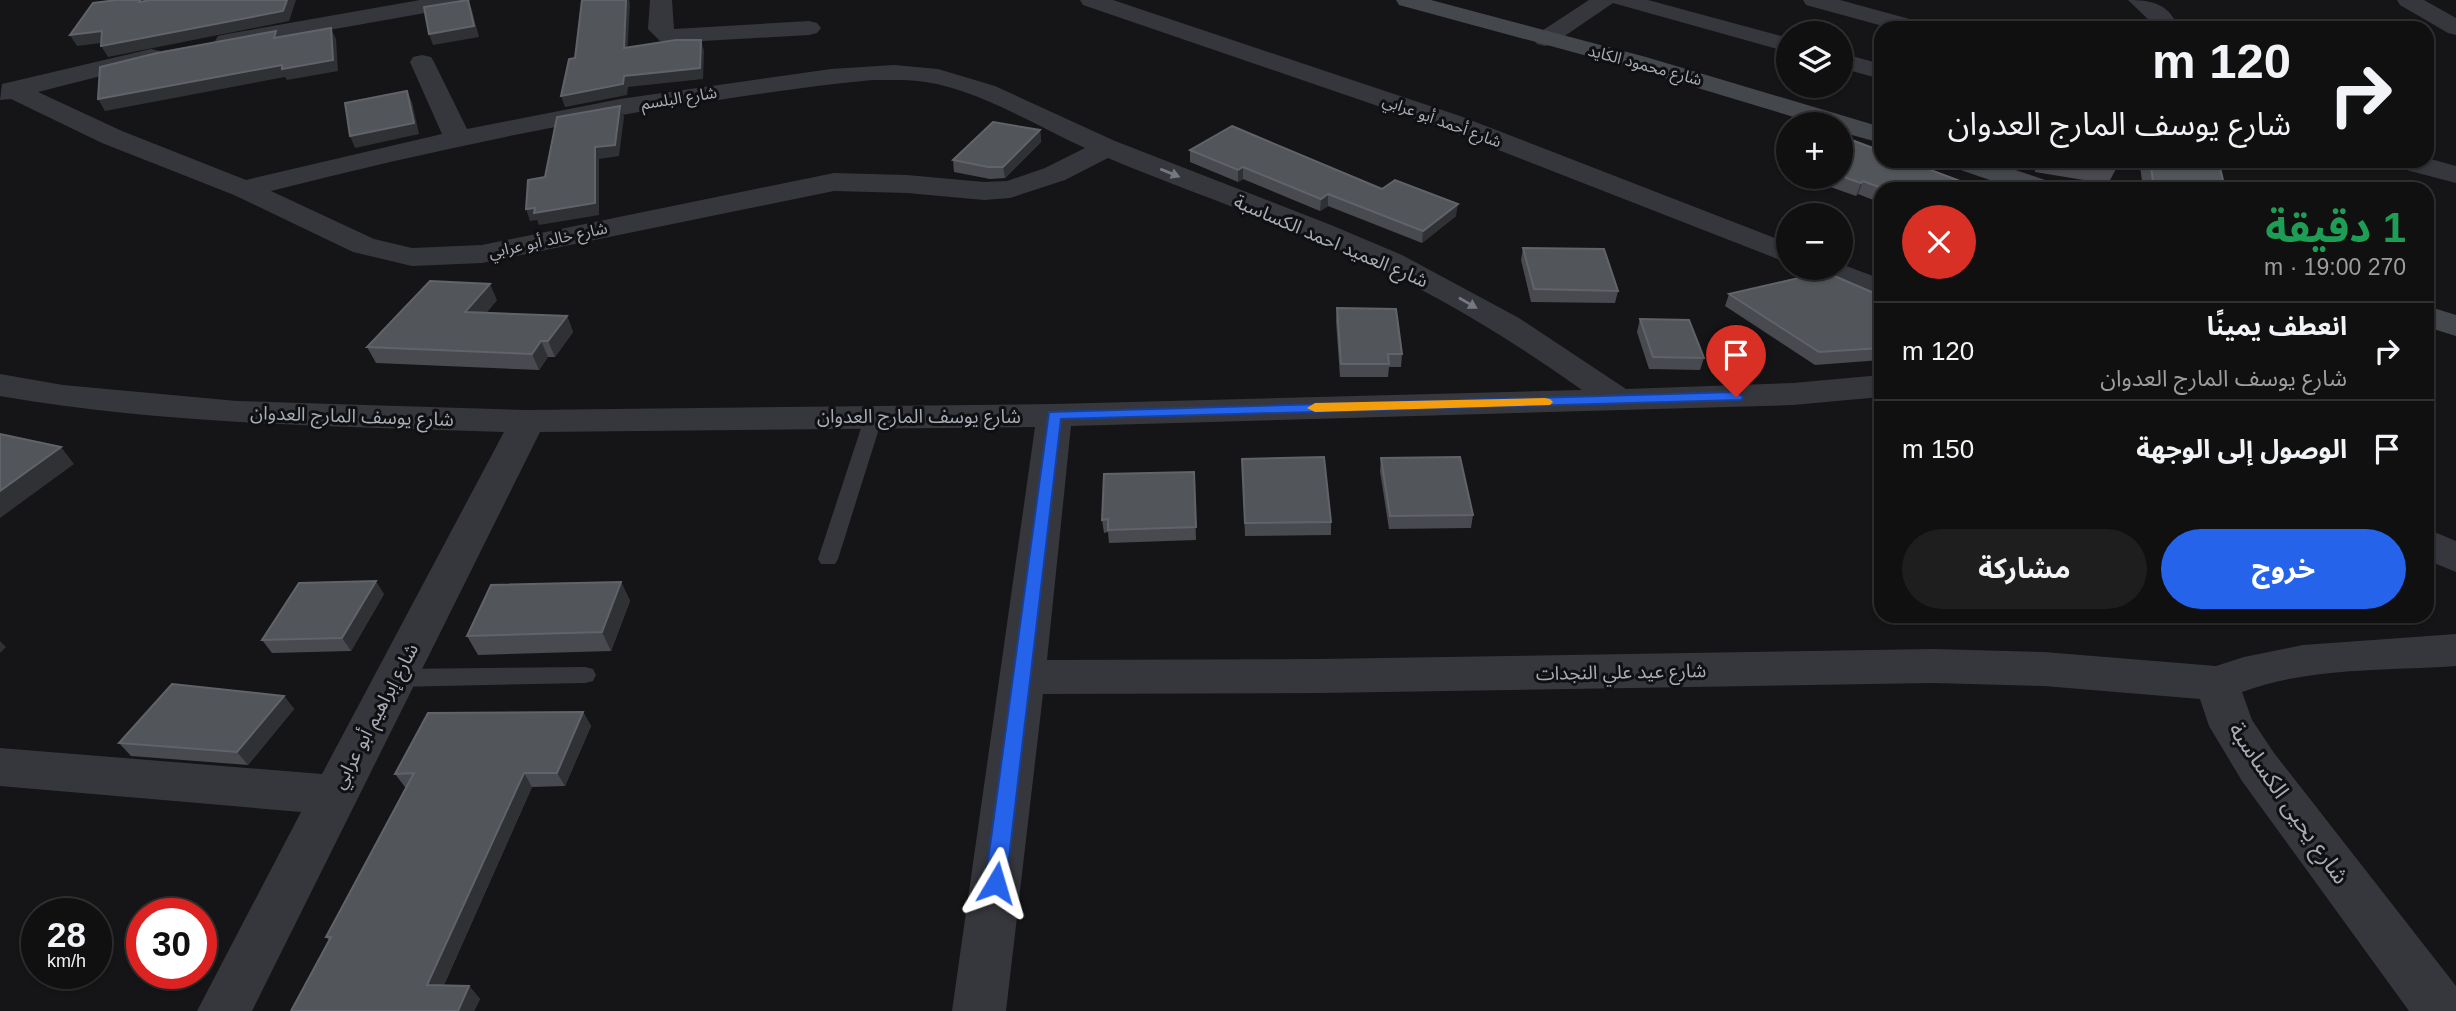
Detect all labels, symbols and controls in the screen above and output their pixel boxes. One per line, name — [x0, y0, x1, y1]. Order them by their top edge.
map controls — [1776, 21, 1853, 280]
button: layers — [1776, 21, 1853, 98]
text: 120 m — [2152, 34, 2291, 88]
street label: شارع محمود الكايد — [1585, 42, 1704, 92]
icon: right — [2315, 49, 2406, 140]
street label: شارع البلسم — [640, 84, 719, 116]
street label: شارع أحمد أبو عرابي — [1379, 91, 1504, 154]
text: شارع يوسف المارج العدوان — [1948, 106, 2291, 142]
button: + — [1776, 112, 1853, 189]
one-way arrow — [1159, 168, 1180, 179]
street label: شارع العميد احمد الكساسبة — [1230, 191, 1431, 294]
button: − — [1776, 203, 1853, 280]
text: 1 دقيقة — [2265, 204, 2406, 251]
button: close — [1902, 205, 1976, 279]
street label: شارع خالد أبو عرابي — [487, 218, 610, 265]
text: 270 m · 19:00 — [2264, 254, 2406, 280]
one-way arrow — [1458, 297, 1477, 309]
text: انعطف يمينًا — [2207, 311, 2347, 341]
pin — [1706, 325, 1766, 397]
icon: right — [2368, 332, 2406, 370]
icon: arrive — [1717, 336, 1755, 374]
text: 120 m — [1902, 336, 1974, 366]
text: شارع يوسف المارج العدوان — [2100, 365, 2347, 391]
street label: شارع يوسف المارج العدوان — [250, 402, 454, 433]
street label: شارع يوسف المارج العدوان — [817, 406, 1021, 430]
icon: arrive — [2368, 430, 2406, 468]
text: 150 m — [1902, 434, 1974, 464]
text: الوصول إلى الوجهة — [2136, 434, 2347, 464]
button: مشاركة — [1902, 529, 2147, 609]
button: خروج — [2161, 529, 2406, 609]
street label: شارع إبراهيم أبو عرابي — [327, 640, 426, 794]
street label: شارع عيد علي النجدات — [1536, 660, 1706, 688]
street label: شارع يحيى الكساسبة — [2220, 717, 2354, 891]
position arrow — [959, 846, 1033, 920]
speed limit sign: 30 — [126, 898, 217, 989]
text: 28 — [47, 915, 86, 954]
text: km/h — [47, 951, 86, 971]

